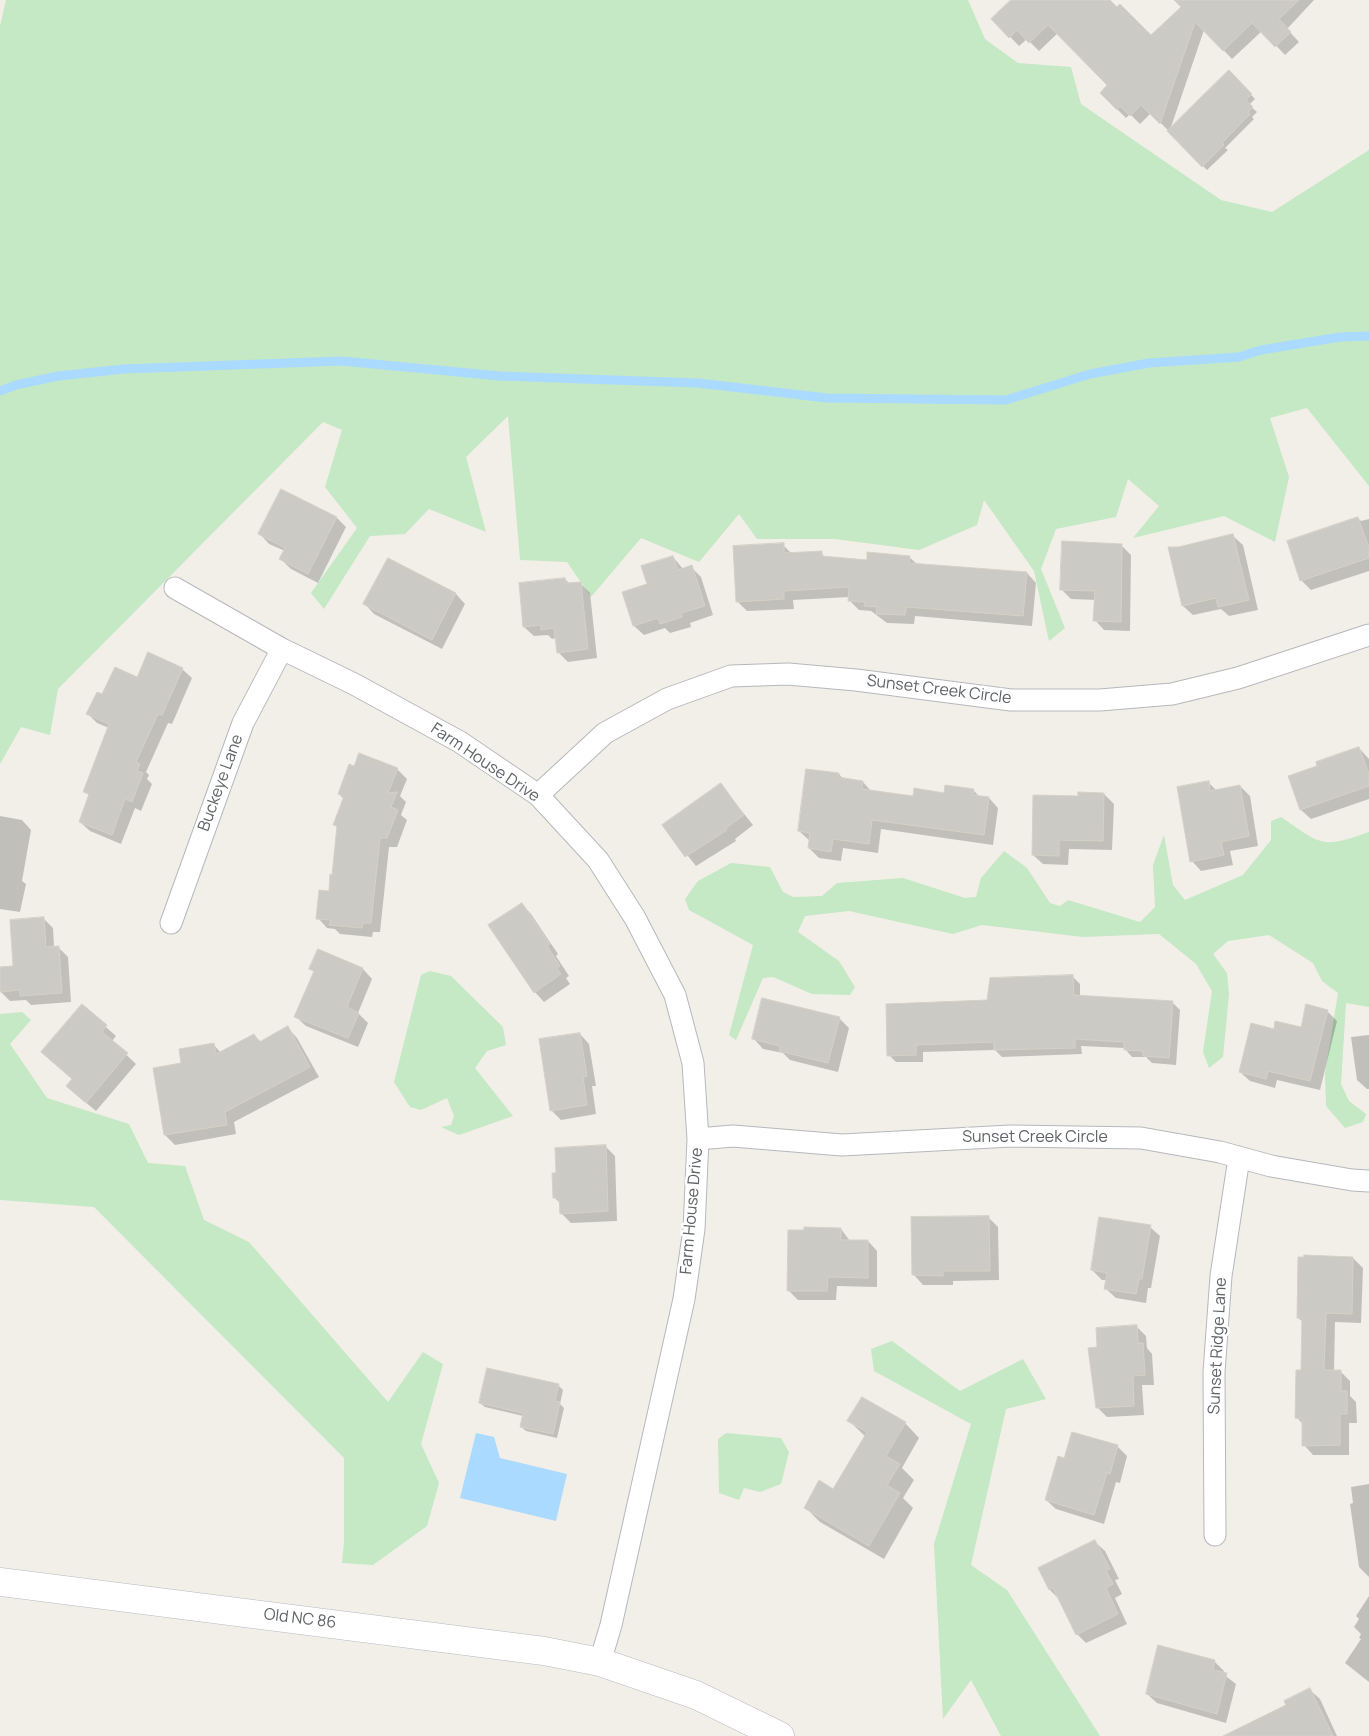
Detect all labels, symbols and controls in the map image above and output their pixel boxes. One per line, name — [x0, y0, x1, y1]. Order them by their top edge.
street label: Sunset Creek Circle — [866, 672, 1012, 708]
street label: Farm House Drive — [427, 719, 543, 807]
street label: Buckeye Lane — [195, 732, 247, 834]
street label: Sunset Creek Circle — [962, 1128, 1108, 1148]
street label: Farm House Drive — [677, 1147, 707, 1275]
street label: Sunset Ridge Lane — [1205, 1277, 1231, 1415]
street label: Old NC 86 — [263, 1605, 337, 1633]

